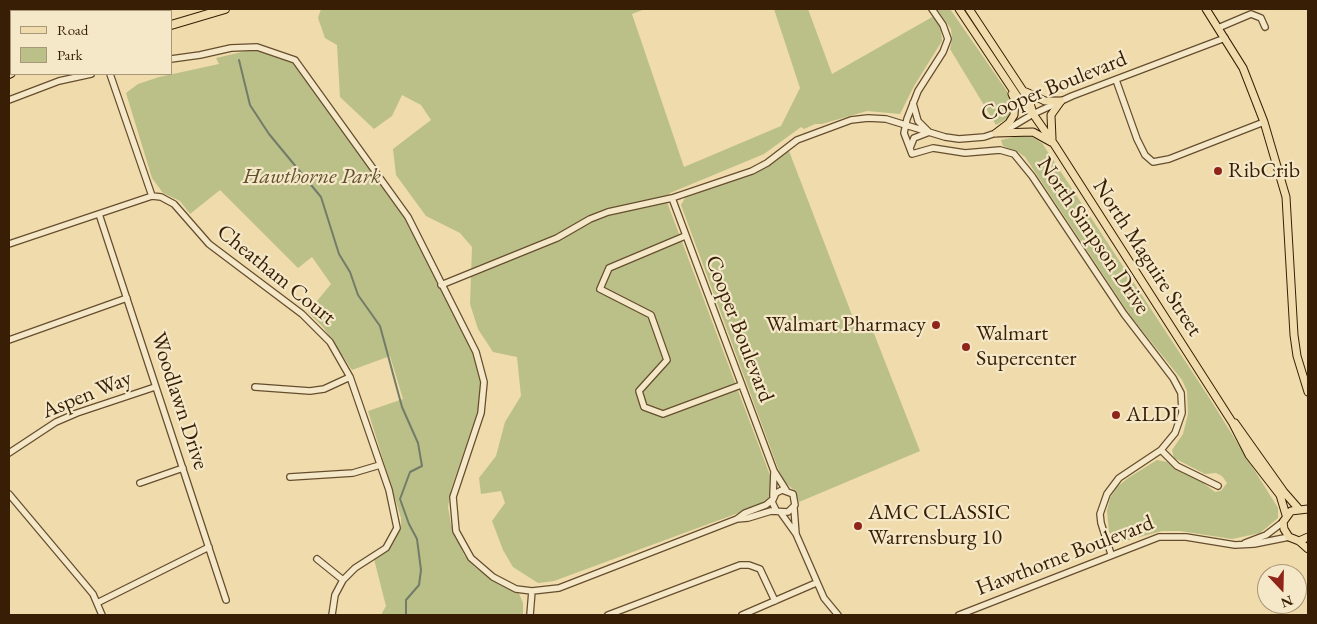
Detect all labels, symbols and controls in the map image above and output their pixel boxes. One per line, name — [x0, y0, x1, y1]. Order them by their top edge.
legend — [10, 10, 172, 75]
text: Road — [57, 20, 88, 39]
text: Park — [57, 45, 83, 64]
street label: Cooper Boulevard — [977, 46, 1131, 128]
street label: North Simpson Drive — [1031, 153, 1155, 319]
place label: RibCrib — [1228, 158, 1300, 184]
park label: Hawthorne Park — [243, 164, 381, 190]
marker: RibCrib — [1212, 165, 1224, 177]
street label: North Maguire Street — [1086, 175, 1208, 341]
street label: Cheatham Court — [211, 219, 341, 331]
street label: Cooper Boulevard — [699, 252, 779, 406]
place label: Walmart Pharmacy — [766, 312, 926, 338]
marker: Walmart Pharmacy — [930, 319, 942, 331]
place label: Walmart Supercenter — [976, 321, 1077, 372]
street label: Woodlawn Drive — [144, 329, 214, 473]
marker: Walmart Supercenter — [960, 341, 972, 353]
street label: Aspen Way — [38, 365, 136, 425]
place label: ALDI — [1126, 402, 1178, 428]
marker: ALDI — [1110, 409, 1122, 421]
place label: AMC CLASSIC Warrensburg 10 — [868, 500, 1010, 552]
street label: Hawthorne Boulevard — [972, 510, 1158, 602]
marker: AMC CLASSIC Warrensburg 10 — [852, 520, 864, 532]
north arrow — [1257, 564, 1307, 614]
text: N — [1279, 592, 1296, 612]

